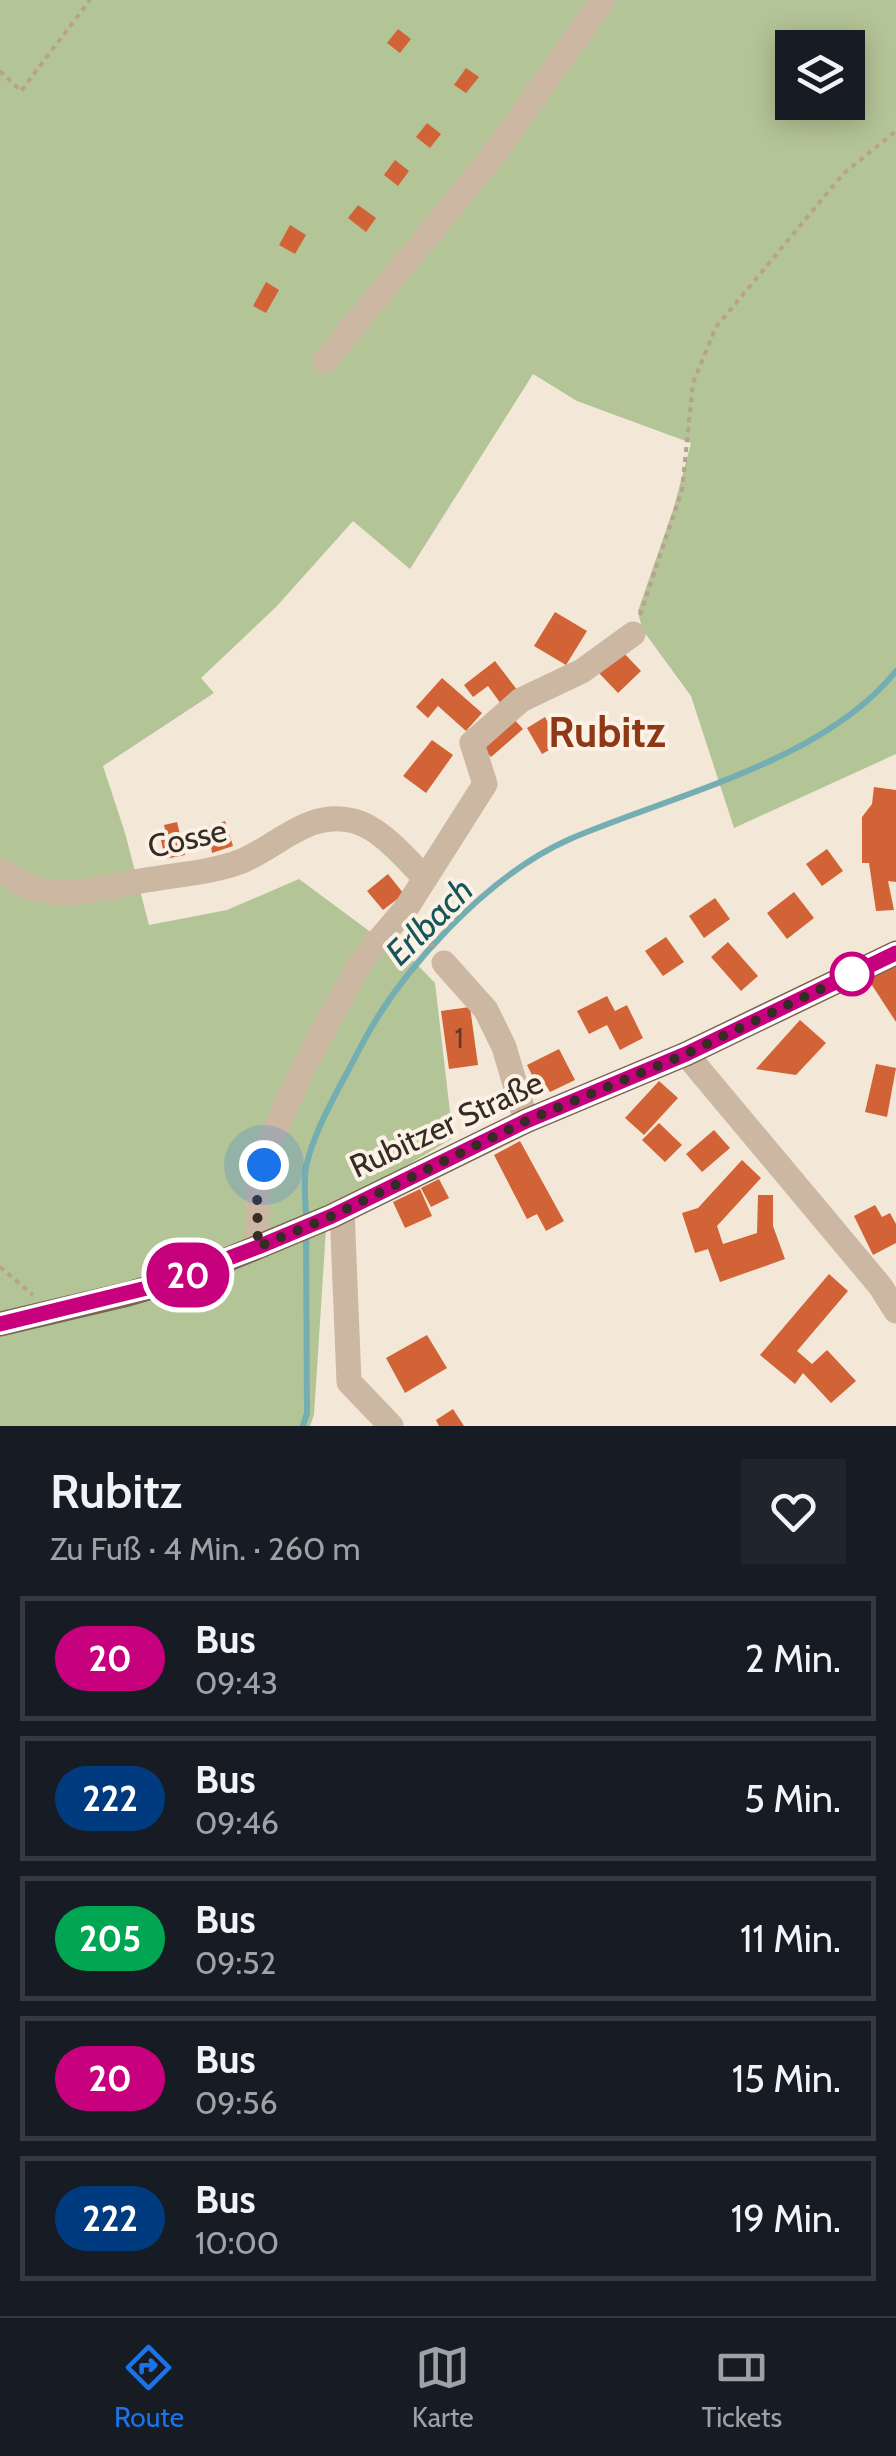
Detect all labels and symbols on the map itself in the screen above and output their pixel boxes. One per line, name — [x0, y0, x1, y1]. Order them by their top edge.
district label: Rubitz — [548, 706, 666, 758]
street label: Cosse — [144, 810, 230, 866]
water label: Erlbach — [376, 868, 482, 974]
unlabelled marker — [831, 953, 873, 995]
house number: 1 — [454, 1021, 464, 1055]
street label: Rubitzer Straße — [343, 1062, 549, 1186]
your location — [239, 1140, 289, 1190]
line badge: 20 — [143, 1242, 233, 1308]

